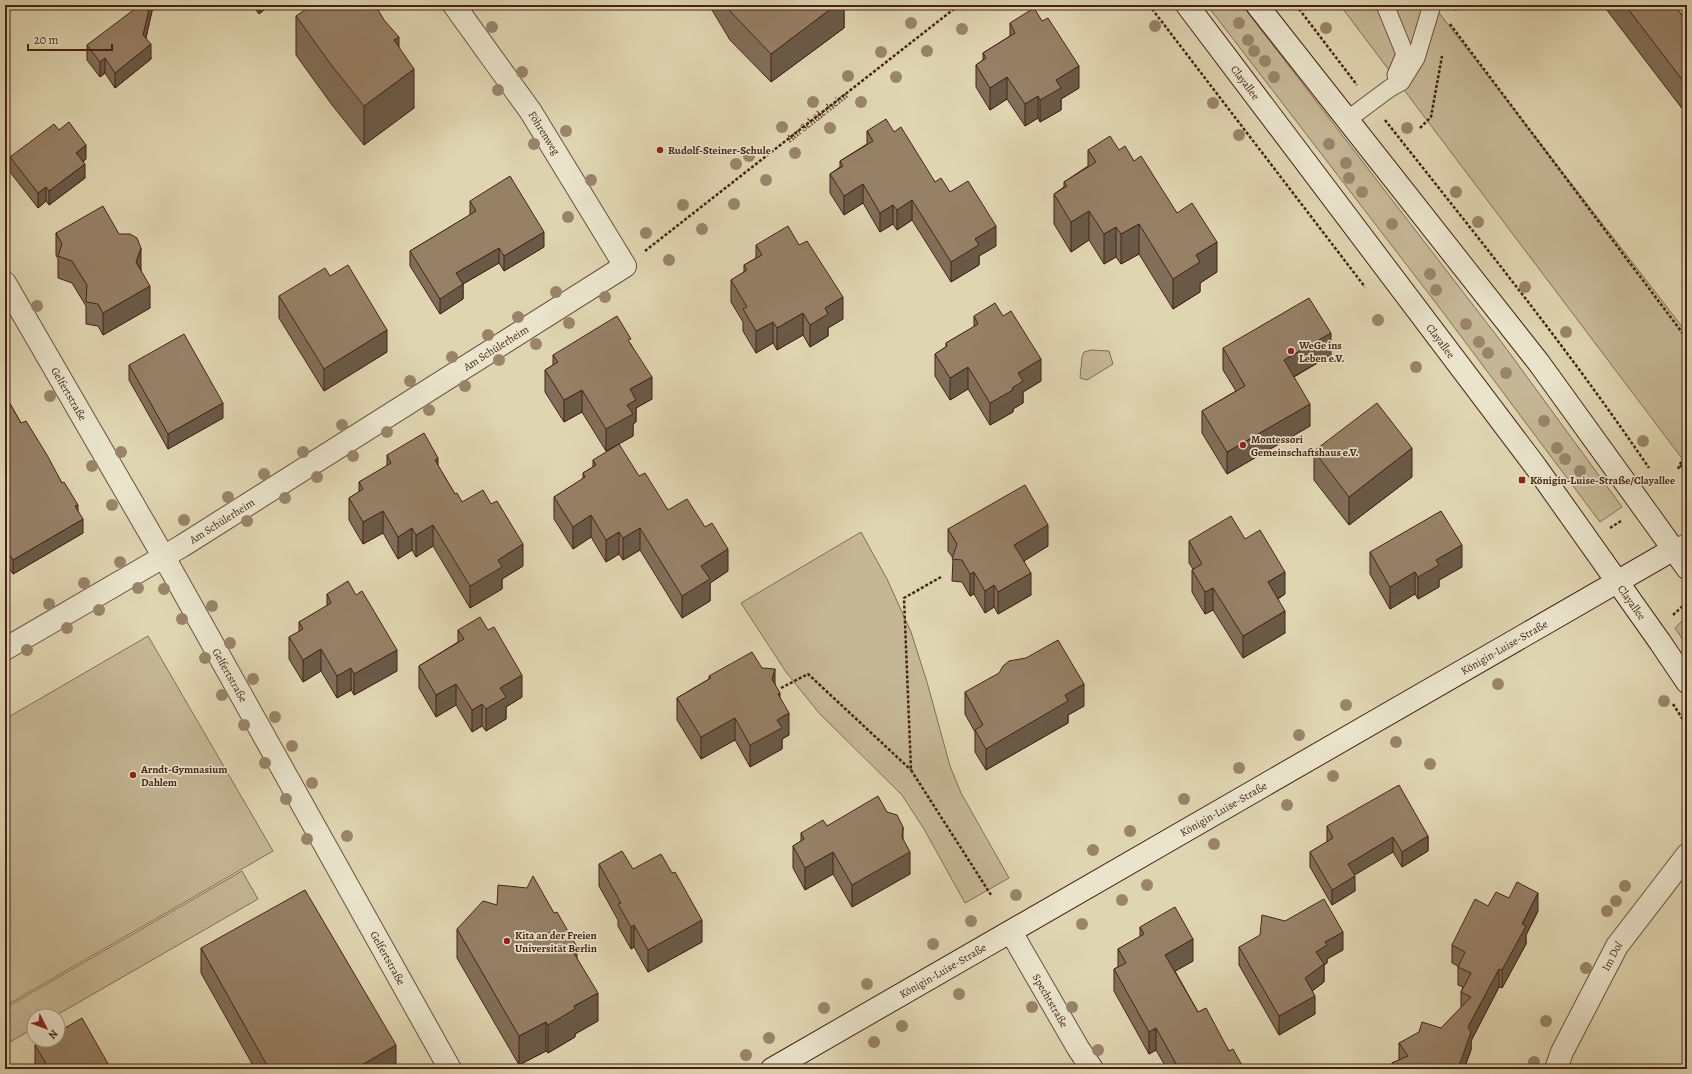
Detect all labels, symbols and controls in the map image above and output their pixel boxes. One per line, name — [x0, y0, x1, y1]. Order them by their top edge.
scale bar — [28, 26, 112, 52]
text: 20 m — [34, 32, 58, 48]
street label: Clayallee — [1228, 62, 1263, 103]
street label: Am Schülerheim — [782, 88, 851, 146]
street label: Föhrenweg — [525, 108, 564, 158]
place label: Rudolf-Steiner-Schule — [668, 143, 771, 158]
marker: Rudolf-Steiner-Schule — [655, 145, 665, 155]
street label: Am Schülerheim — [459, 321, 531, 374]
street label: Clayallee — [1423, 321, 1459, 361]
place label: WeGe ins Leben e.V. — [1298, 338, 1344, 366]
marker: WeGe ins Leben e.V. — [1286, 346, 1296, 356]
street label: Gelfertstraße — [48, 364, 91, 423]
place label: Montessori Gemeinschaftshaus e.V. — [1251, 432, 1359, 460]
marker: Montessori Gemeinschaftshaus e.V. — [1238, 440, 1248, 450]
place label: Königin-Luise-Straße/Clayallee — [1530, 473, 1675, 488]
marker: Königin-Luise-Straße/Clayallee — [1517, 475, 1527, 485]
street label: Am Schülerheim — [186, 495, 257, 548]
street label: Clayallee — [1614, 582, 1650, 623]
street label: Königin-Luise-Straße — [1458, 616, 1550, 678]
street label: Gelfertstraße — [209, 645, 251, 705]
place label: Arndt-Gymnasium Dahlem — [140, 762, 228, 790]
marker: Arndt-Gymnasium Dahlem — [128, 770, 138, 780]
street label: Königin-Luise-Straße — [1177, 778, 1270, 840]
street label: Gelfertstraße — [367, 928, 409, 988]
place label: Kita an der Freien Universität Berlin — [515, 928, 597, 956]
marker: Kita an der Freien Universität Berlin — [502, 936, 512, 946]
street label: Im Dol — [1598, 938, 1626, 973]
street label: Königin-Luise-Straße — [896, 940, 989, 1002]
street label: Spechtstraße — [1029, 971, 1072, 1030]
north arrow — [26, 1008, 66, 1048]
text: N — [45, 1026, 61, 1042]

